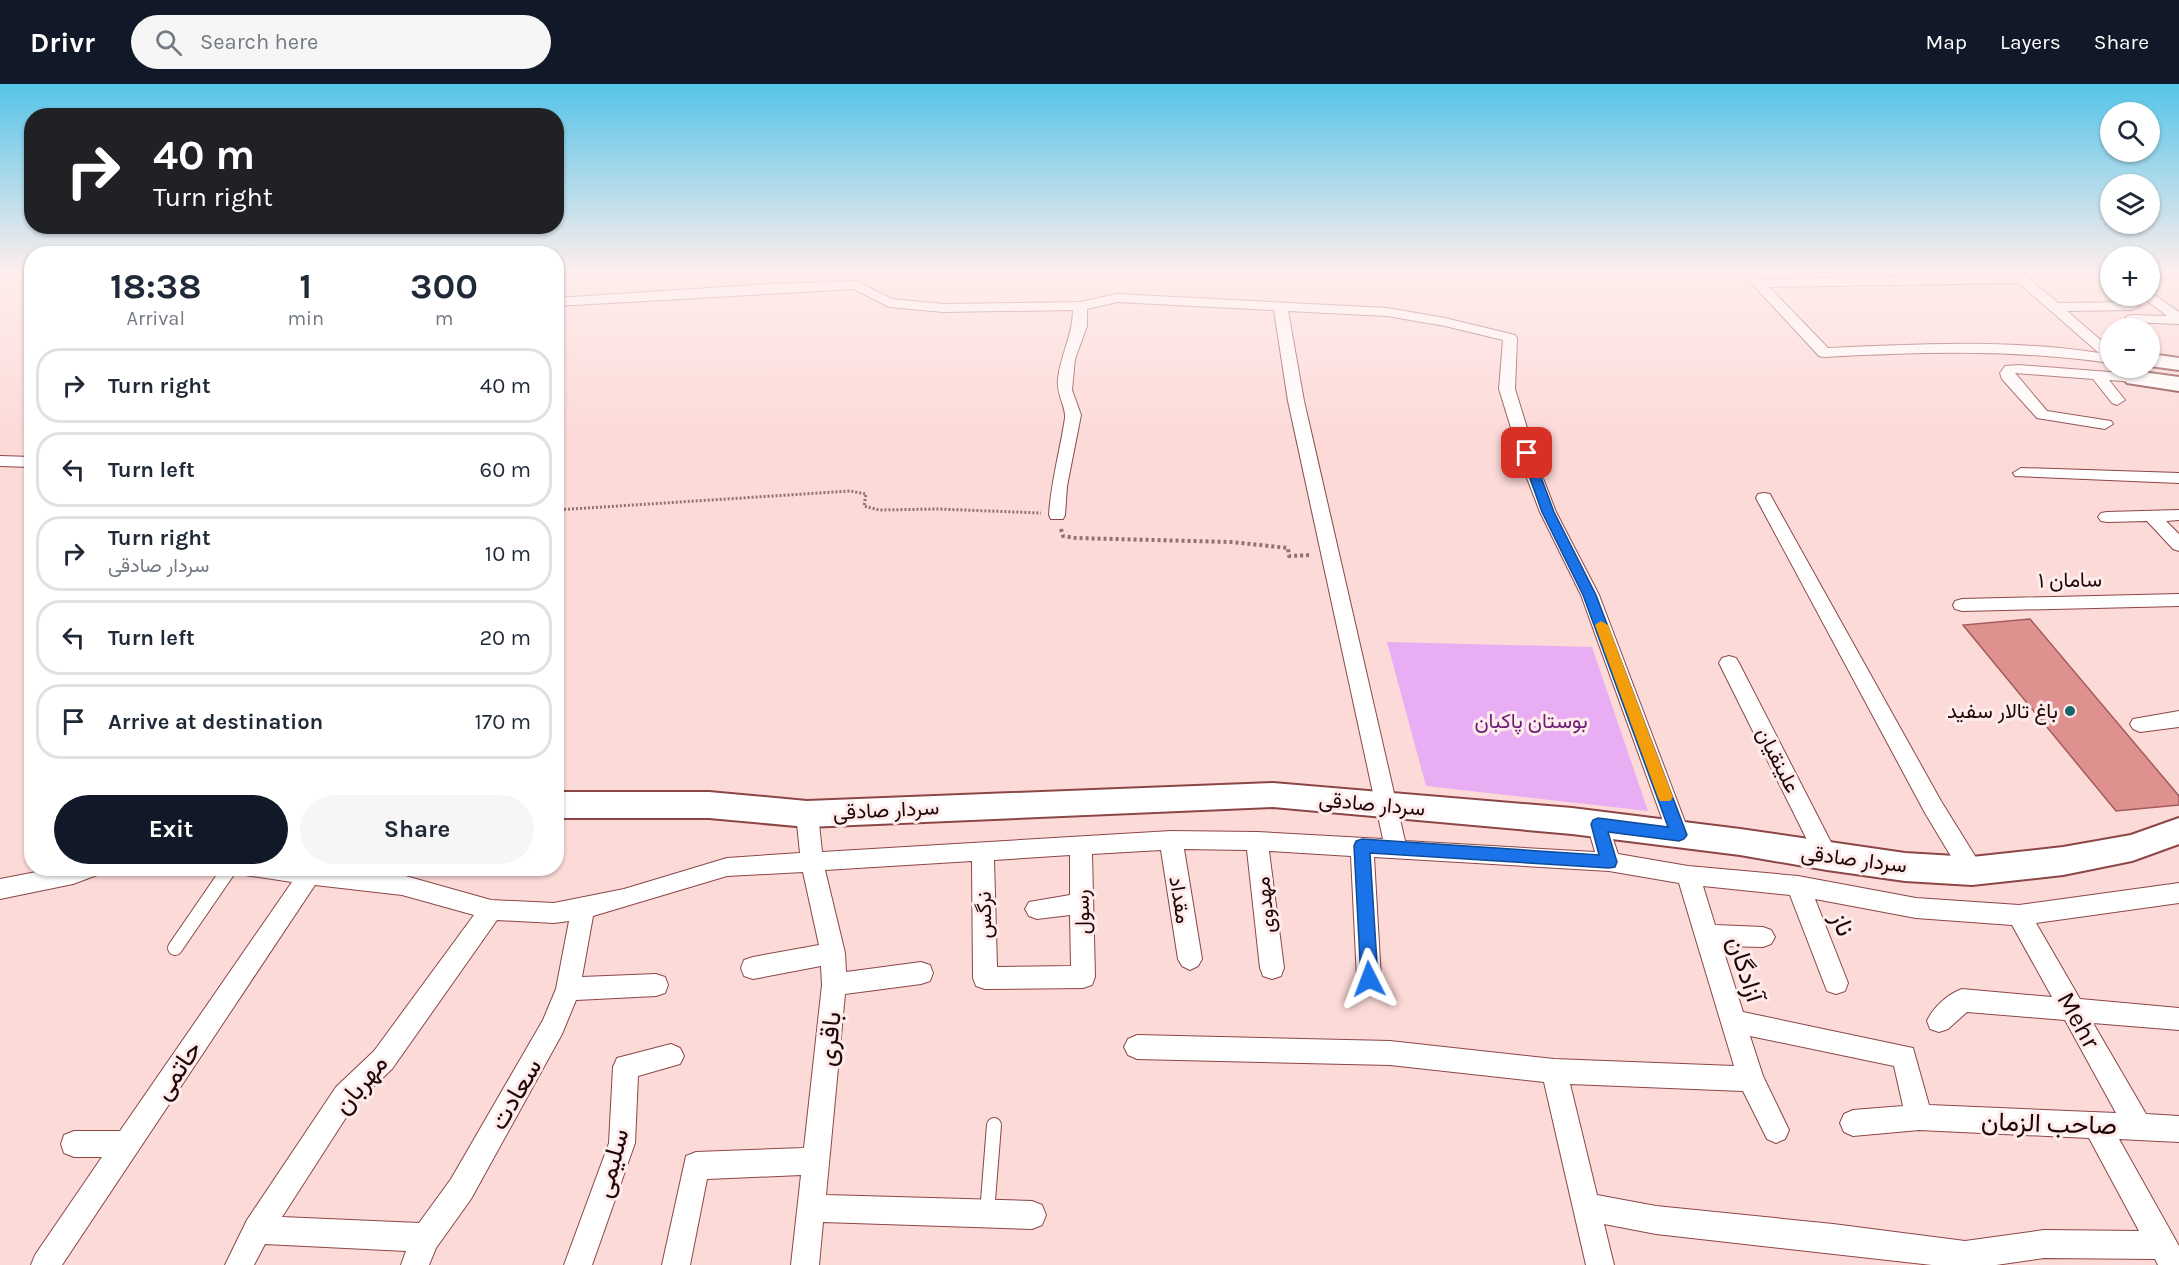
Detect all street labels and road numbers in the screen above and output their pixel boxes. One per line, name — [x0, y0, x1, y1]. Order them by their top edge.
street label: سامان ۱ — [2038, 567, 2102, 593]
street label: علینقیان — [1751, 723, 1805, 797]
street label: سردار صادقی — [1318, 787, 1426, 822]
street label: سردار صادقی — [832, 795, 940, 826]
street label: سردار صادقی — [1800, 841, 1908, 878]
street label: مقداد — [1164, 875, 1196, 925]
street label: مهدوی — [1250, 875, 1281, 935]
street label: رسول — [1070, 889, 1095, 935]
street label: نرگس — [972, 891, 997, 939]
street label: ناز — [1823, 907, 1861, 941]
street label: آزادگان — [1720, 932, 1771, 1008]
street label: Mehr — [2050, 986, 2107, 1055]
street label: باقری — [811, 1010, 848, 1068]
street label: حاتمی — [147, 1035, 208, 1106]
street label: مهربان — [327, 1048, 394, 1120]
street label: سعادت — [483, 1053, 548, 1136]
street label: صاحب الزمان — [1980, 1106, 2118, 1141]
street label: سلیمی — [587, 1125, 636, 1201]

